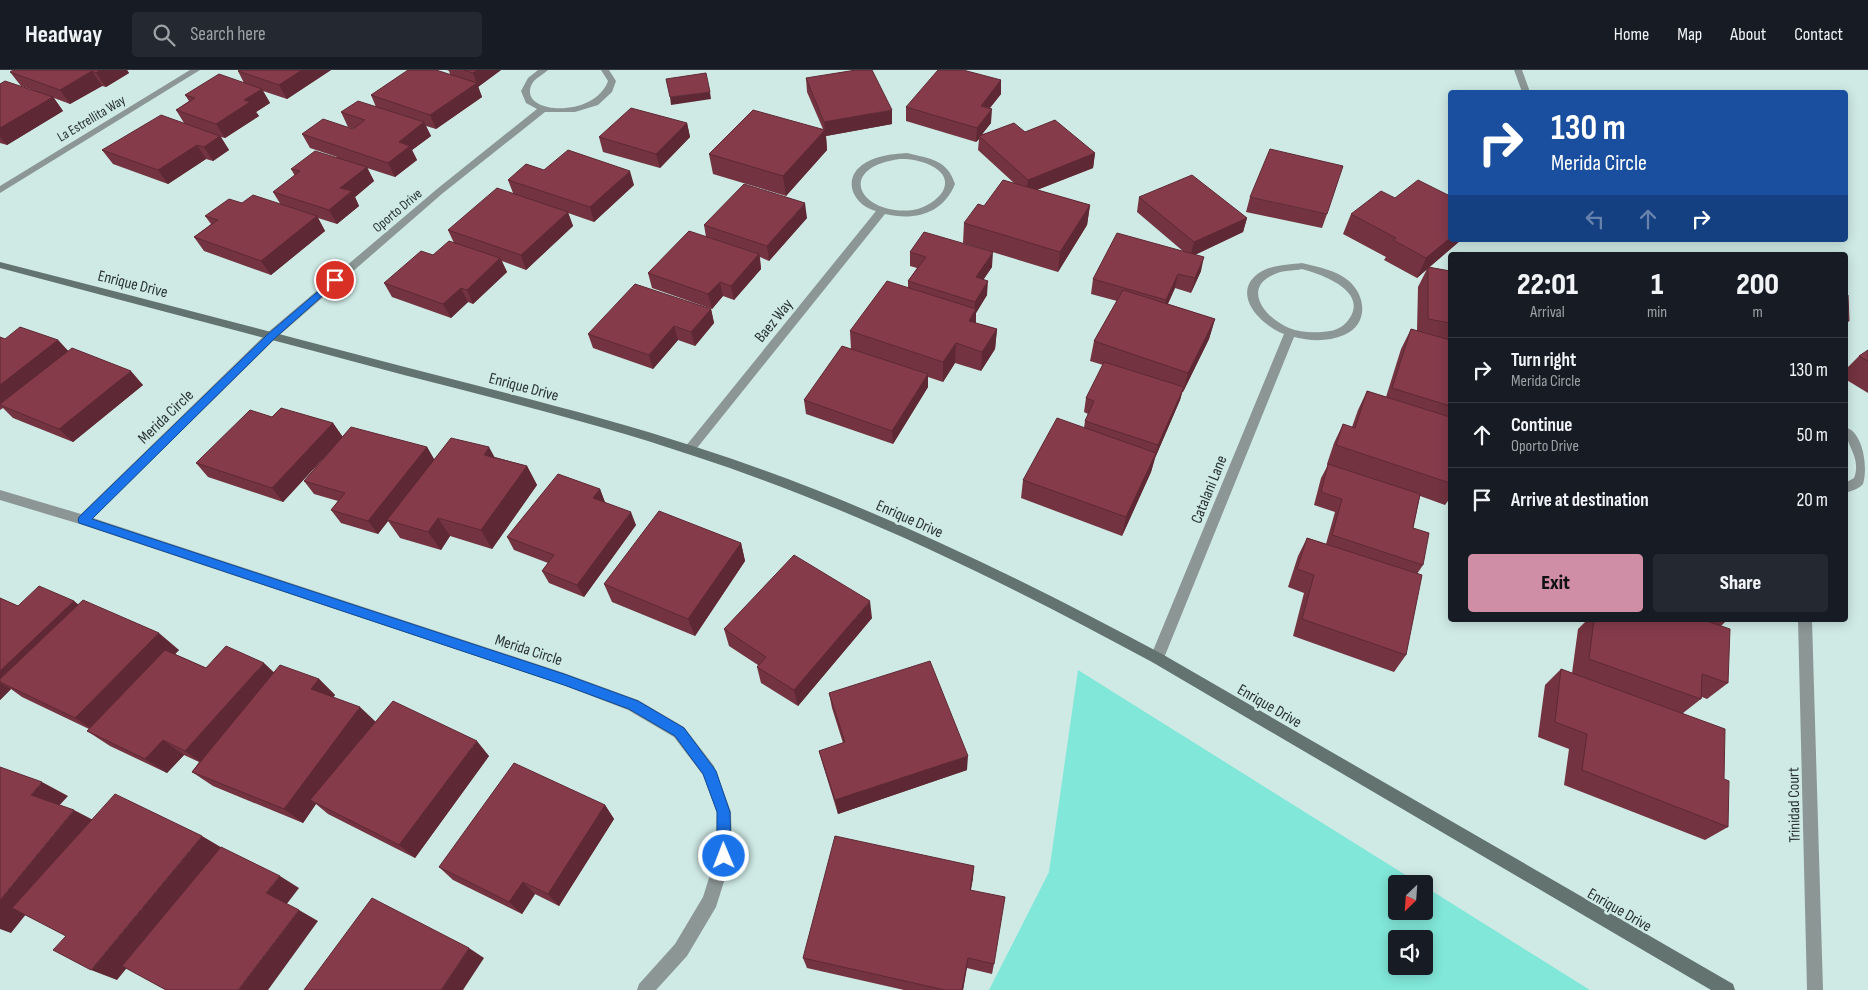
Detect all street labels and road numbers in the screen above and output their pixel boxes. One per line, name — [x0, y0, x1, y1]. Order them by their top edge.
street label: La Estrellita Way — [54, 91, 129, 145]
street label: Oporto Drive — [369, 185, 426, 236]
street label: Enrique Drive — [96, 267, 170, 302]
street label: Baez Way — [751, 295, 797, 346]
street label: Enrique Drive — [487, 369, 560, 406]
street label: Merida Circle — [134, 386, 198, 448]
street label: Catalani Lane — [1187, 453, 1232, 526]
street label: Enrique Drive — [873, 496, 946, 543]
street label: Merida Circle — [492, 631, 565, 670]
street label: Enrique Drive — [1234, 680, 1305, 732]
street label: Trinidad Court — [1784, 767, 1805, 843]
street label: Enrique Drive — [1584, 884, 1655, 936]

